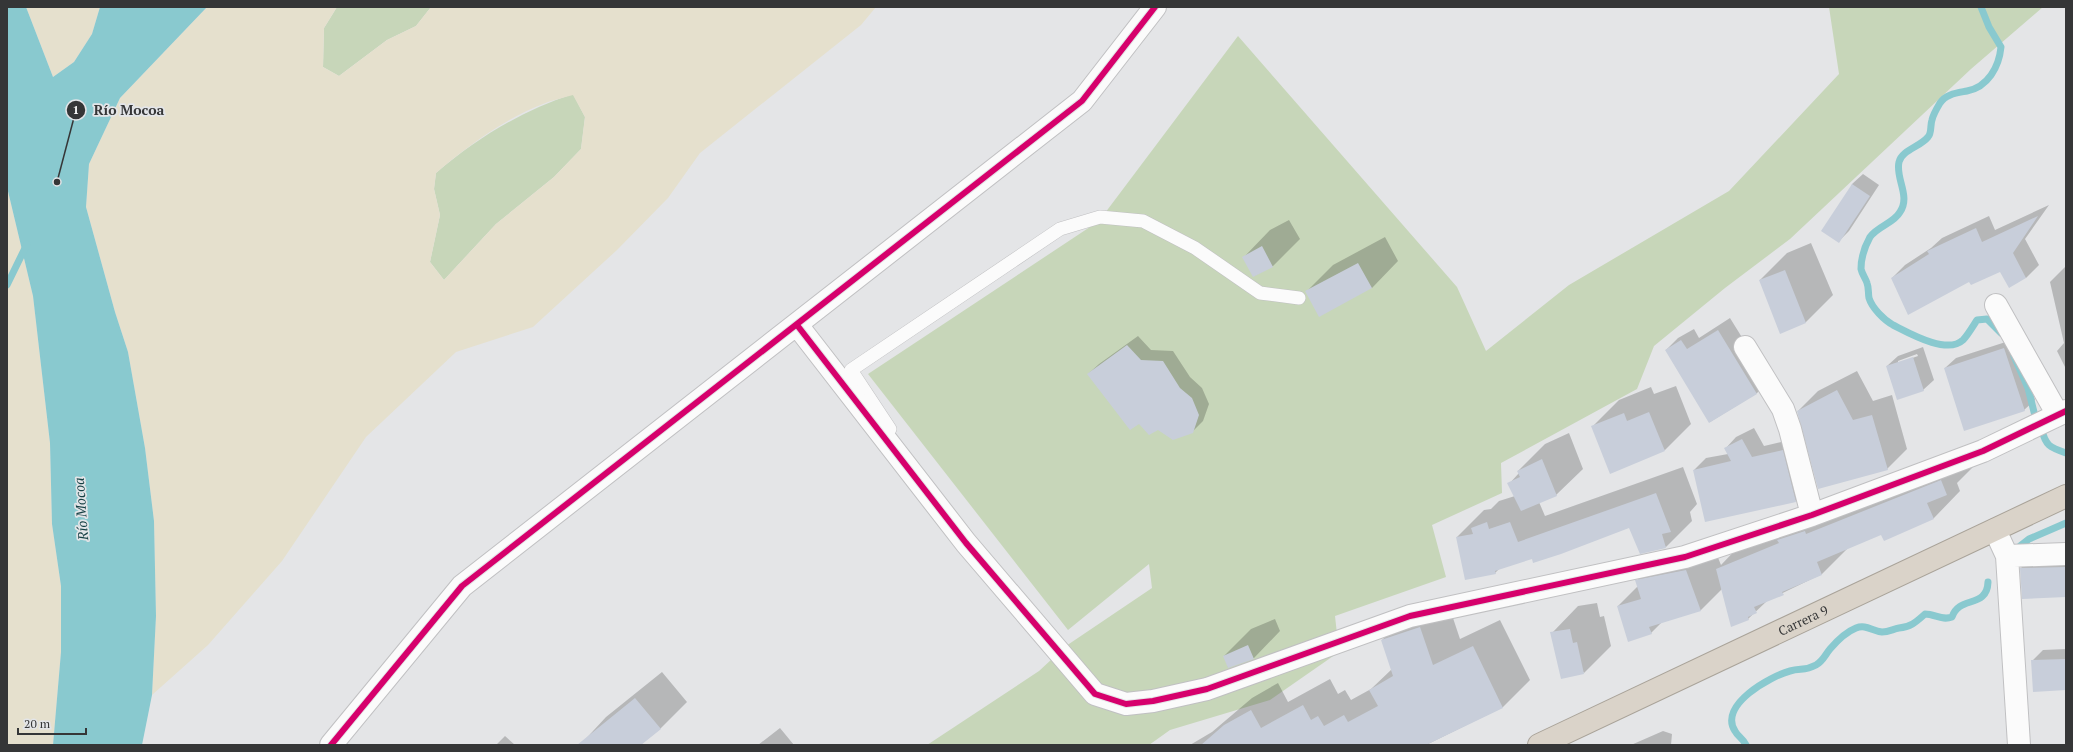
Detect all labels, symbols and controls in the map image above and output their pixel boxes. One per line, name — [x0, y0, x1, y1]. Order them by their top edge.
callout: Río Mocoa — [66, 97, 173, 123]
text: Río Mocoa — [94, 100, 164, 119]
text: 1 — [73, 102, 79, 117]
water label: Río Mocoa — [69, 477, 92, 542]
street label: Carrera 9 — [1775, 601, 1831, 640]
scale bar — [18, 710, 86, 736]
text: 20 m — [24, 716, 51, 731]

